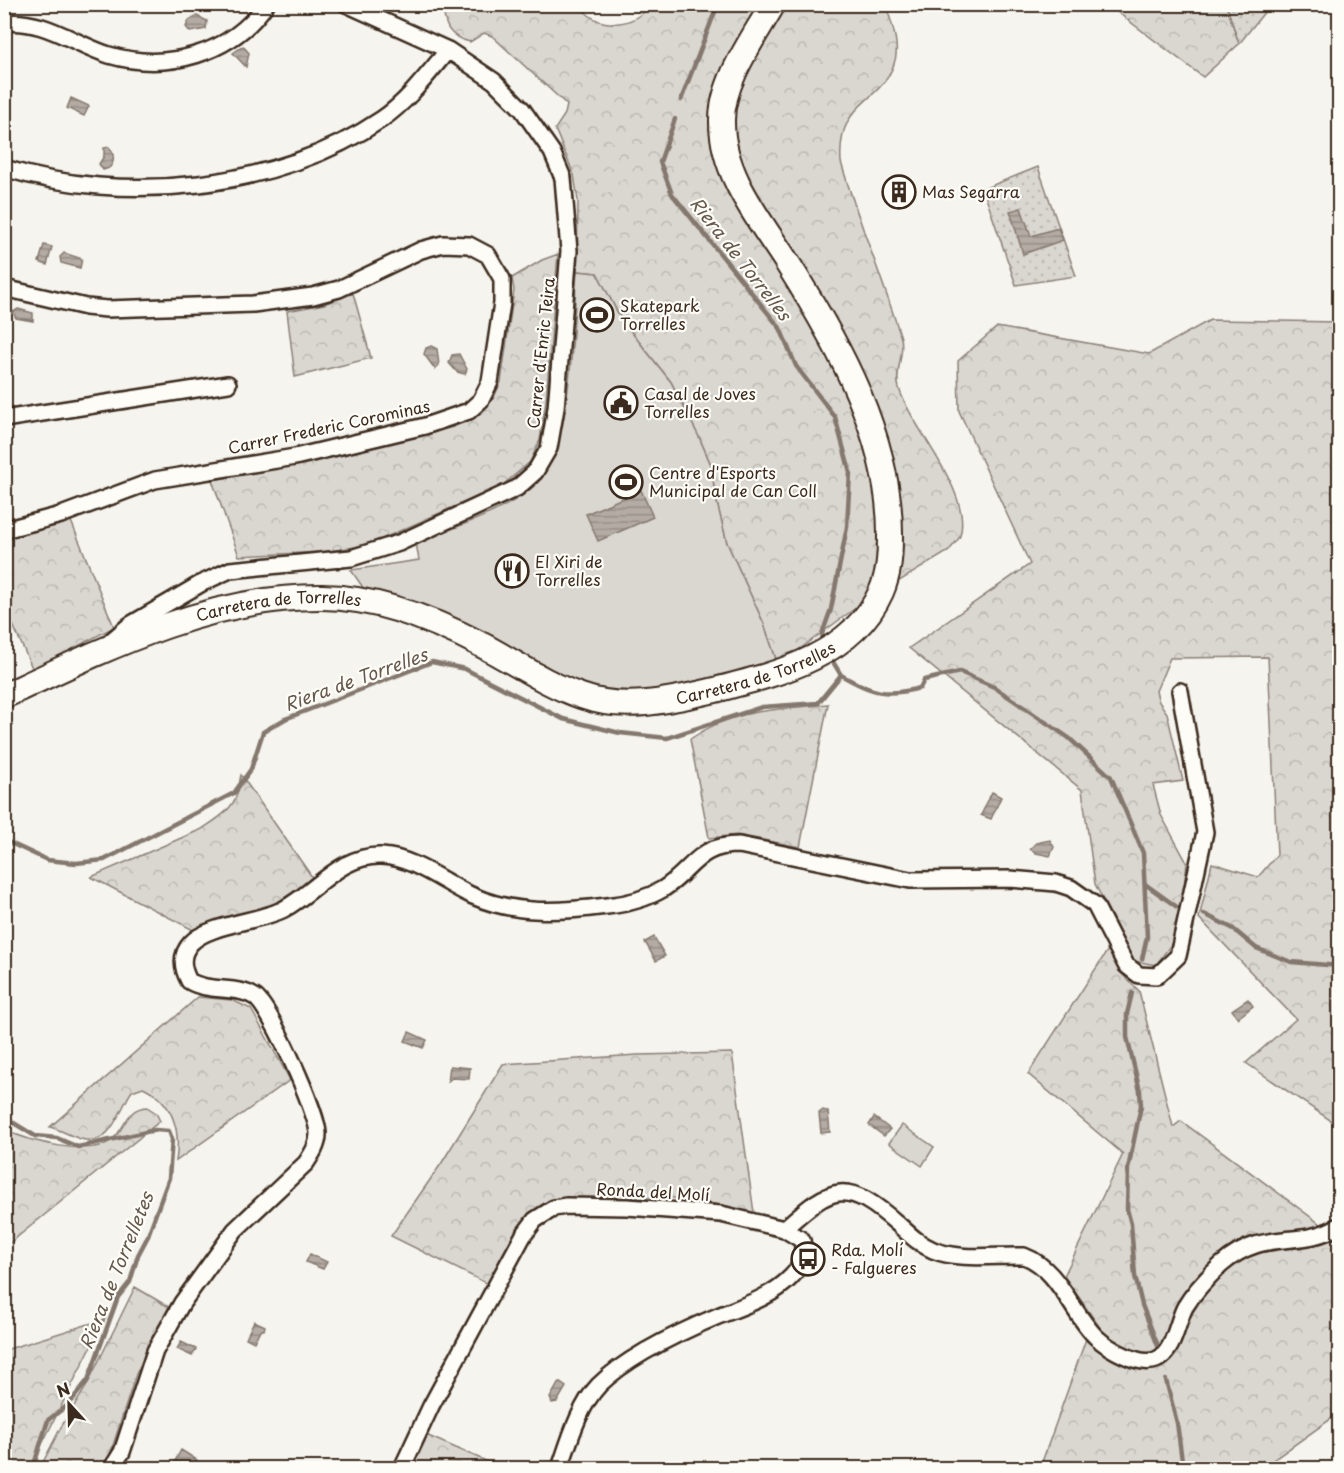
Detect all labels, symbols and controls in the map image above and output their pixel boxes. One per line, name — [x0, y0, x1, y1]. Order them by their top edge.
building icon: Mas Segarra — [881, 174, 917, 210]
place label: Mas Segarra — [922, 179, 1020, 203]
water label: Riera de Torrelles — [684, 190, 799, 327]
street label: Carrer d'Enric Teira — [520, 276, 560, 430]
place label: Skatepark Torrelles — [620, 293, 700, 335]
sports icon: Skatepark Torrelles — [579, 297, 615, 333]
place label: Casal de Joves Torrelles — [644, 381, 756, 423]
public building icon: Casal de Joves Torrelles — [603, 385, 639, 421]
street label: Carrer Frederic Corominas — [226, 393, 432, 459]
place label: Centre d'Esports Municipal de Can Coll — [649, 460, 817, 502]
sports icon: Centre d'Esports Municipal de Can Coll — [608, 464, 644, 500]
place label: El Xiri de Torrelles — [535, 549, 602, 591]
restaurant icon: El Xiri de Torrelles — [494, 553, 530, 589]
street label: Carretera de Torrelles — [193, 584, 363, 627]
street label: Carretera de Torrelles — [674, 635, 840, 709]
water label: Riera de Torrelles — [280, 640, 433, 717]
street label: Ronda del Molí — [596, 1176, 711, 1206]
water label: Riera de Torrelletes — [72, 1186, 160, 1353]
place label: Rda. Molí - Falgueres — [831, 1237, 917, 1279]
bus stop icon: Rda. Molí - Falgueres — [790, 1241, 826, 1277]
north arrow — [39, 1374, 99, 1434]
text: N — [53, 1376, 73, 1403]

